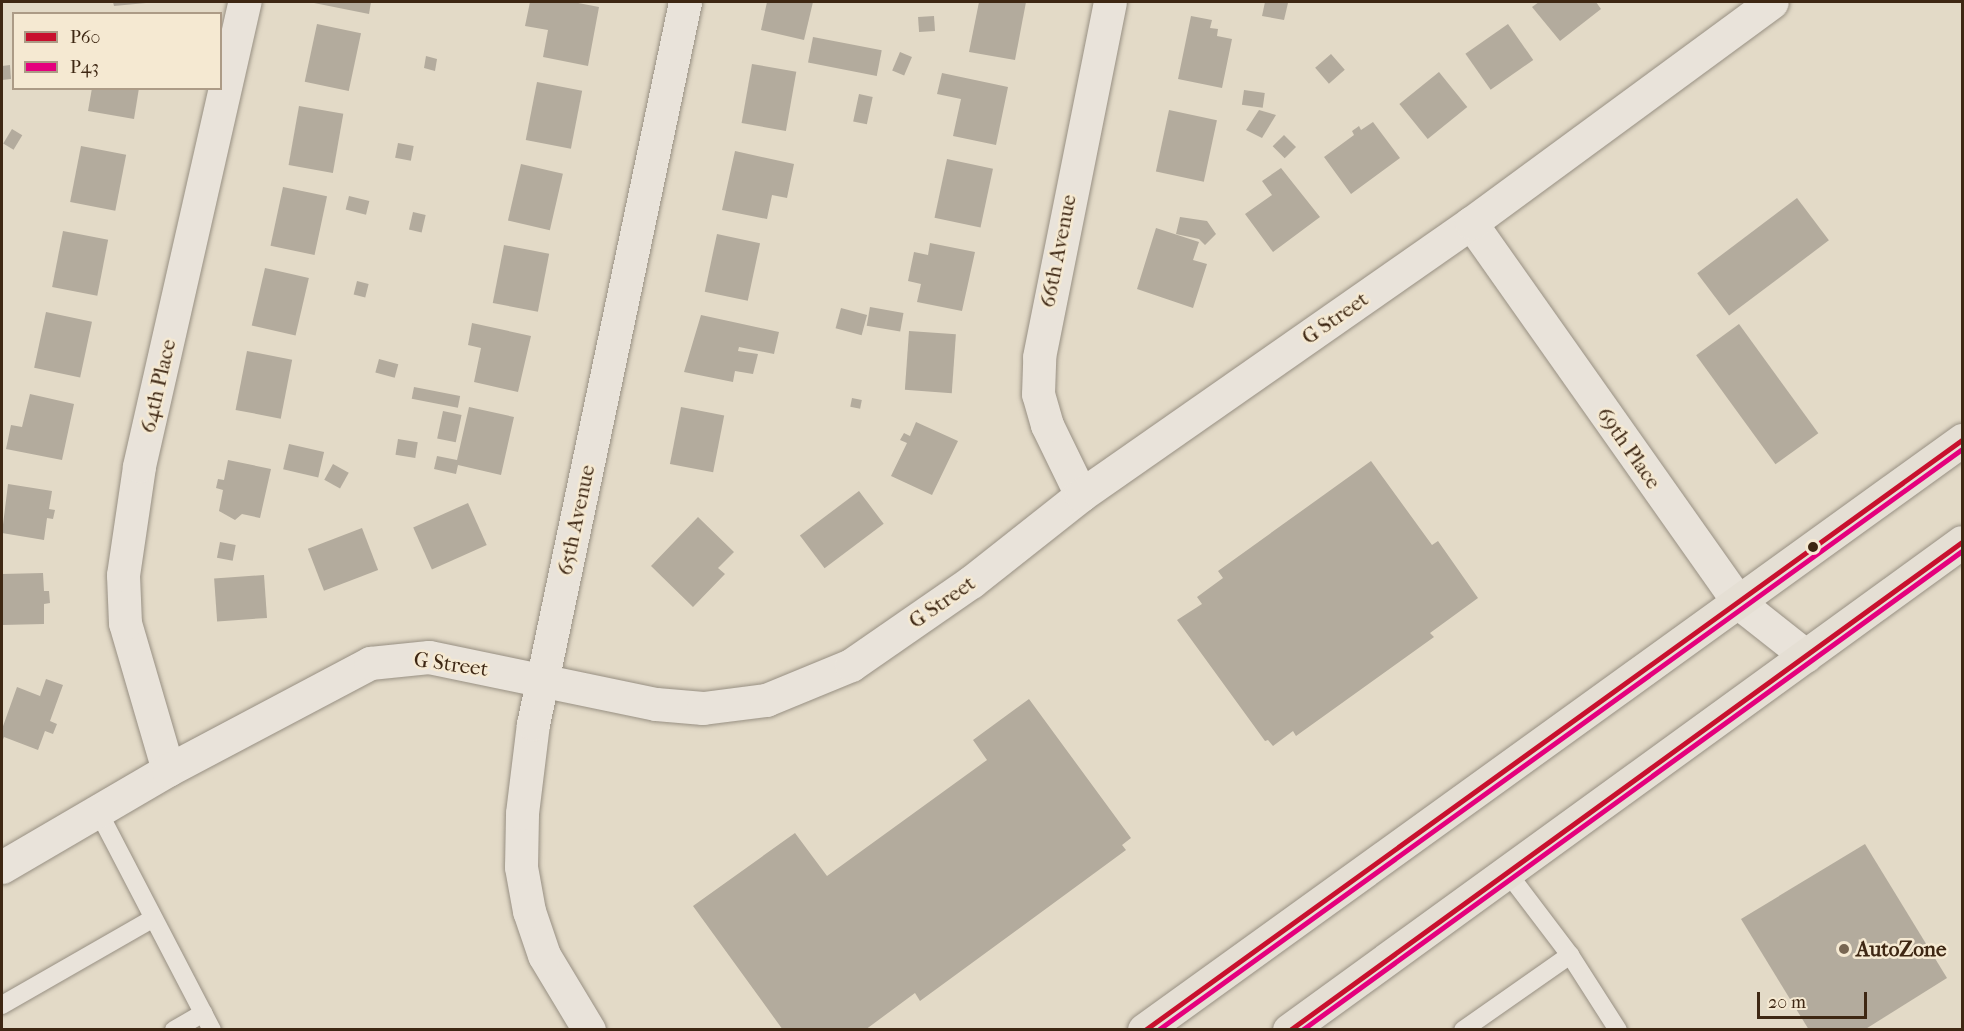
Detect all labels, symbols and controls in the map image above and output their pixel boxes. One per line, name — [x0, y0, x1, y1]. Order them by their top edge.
legend — [12, 12, 222, 90]
text: P60 — [70, 27, 101, 48]
text: P43 — [70, 57, 99, 78]
street label: 66th Avenue — [1035, 192, 1081, 310]
street label: G Street — [1297, 286, 1373, 350]
street label: 64th Place — [135, 337, 181, 435]
street label: 69th Place — [1592, 402, 1666, 494]
street label: 65th Avenue — [552, 463, 600, 577]
unlabelled marker — [1807, 541, 1819, 553]
street label: G Street — [904, 570, 980, 634]
street label: G Street — [412, 646, 490, 682]
place label: AutoZone — [1856, 936, 1946, 962]
marker: AutoZone — [1837, 942, 1851, 956]
scale bar — [1760, 980, 1870, 1018]
text: 20 m — [1768, 992, 1806, 1013]

